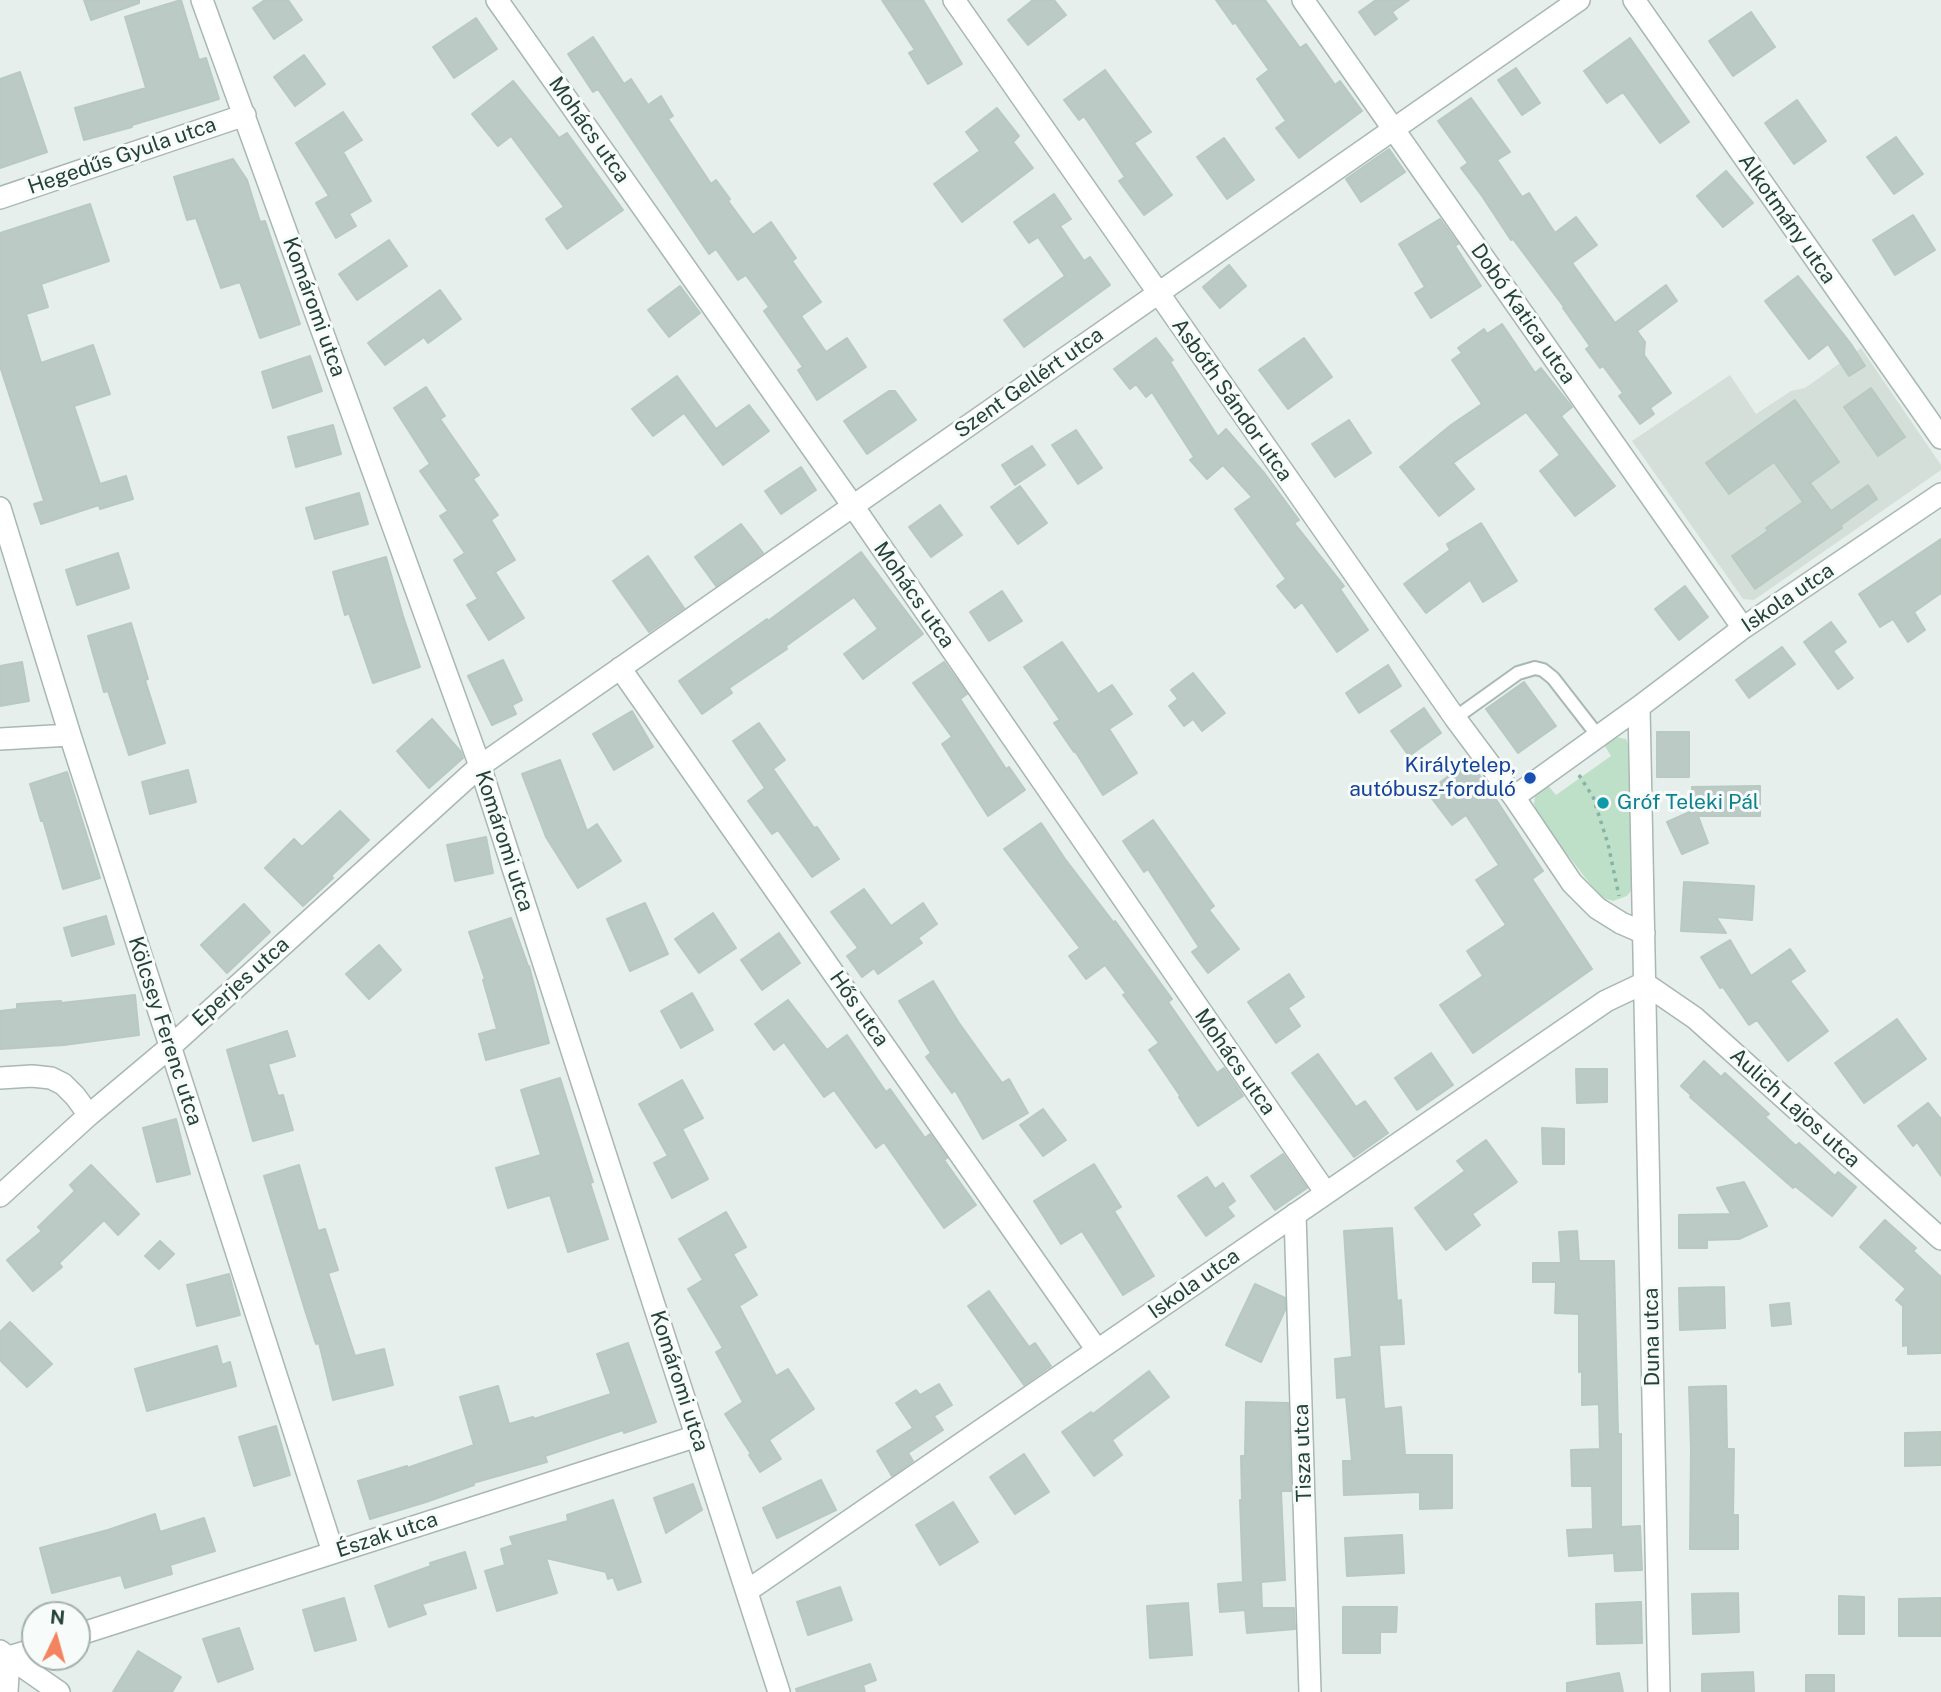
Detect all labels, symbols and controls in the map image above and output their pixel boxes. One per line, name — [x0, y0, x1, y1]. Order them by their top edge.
street label: Mohács utca — [543, 72, 635, 188]
street label: Hegedűs Gyula utca — [24, 112, 220, 200]
street label: Alkotmány utca — [1733, 149, 1841, 289]
street label: Komáromi utca — [277, 234, 351, 380]
street label: Dobó Katica utca — [1465, 239, 1581, 389]
street label: Asbóth Sándor utca — [1166, 314, 1298, 486]
street label: Szent Gellért utca — [950, 322, 1108, 444]
street label: Mohács utca — [868, 537, 960, 653]
street label: Iskola utca — [1737, 558, 1839, 638]
place label: Királytelep, autóbusz-forduló — [1349, 753, 1516, 803]
street label: Komáromi utca — [469, 767, 539, 915]
marker: Királytelep, autóbusz-forduló — [1522, 770, 1538, 786]
place label: Gróf Teleki Pál — [1617, 790, 1759, 816]
marker: Gróf Teleki Pál — [1595, 795, 1611, 811]
street label: Eperjes utca — [187, 932, 295, 1032]
street label: Kölcsey Ferenc utca — [123, 933, 207, 1129]
street label: Hős utca — [824, 966, 894, 1052]
street label: Mohács utca — [1189, 1004, 1281, 1120]
street label: Aulich Lajos utca — [1725, 1043, 1865, 1173]
street label: Iskola utca — [1143, 1243, 1245, 1325]
street label: Duna utca — [1639, 1287, 1665, 1387]
street label: Komáromi utca — [644, 1307, 714, 1455]
street label: Tisza utca — [1289, 1404, 1317, 1502]
street label: Észak utca — [333, 1507, 441, 1563]
north arrow — [21, 1601, 91, 1671]
text: N — [49, 1605, 66, 1629]

